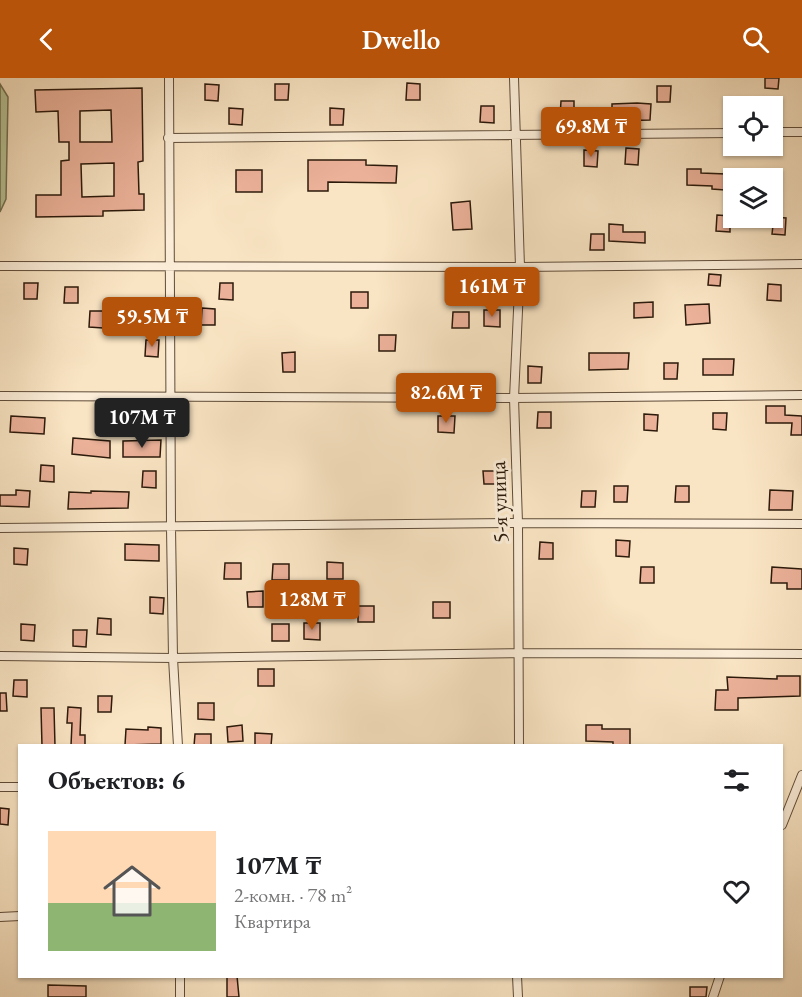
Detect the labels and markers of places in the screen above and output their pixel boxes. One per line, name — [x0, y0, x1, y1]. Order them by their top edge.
pin: 69.8M ₸ — [536, 107, 646, 158]
pin: 161M ₸ — [443, 267, 541, 318]
pin: 59.5M ₸ — [97, 297, 207, 348]
pin: 82.6M ₸ — [391, 373, 501, 424]
pin: 107M ₸ — [93, 398, 191, 449]
pin: 128M ₸ — [263, 580, 361, 631]

